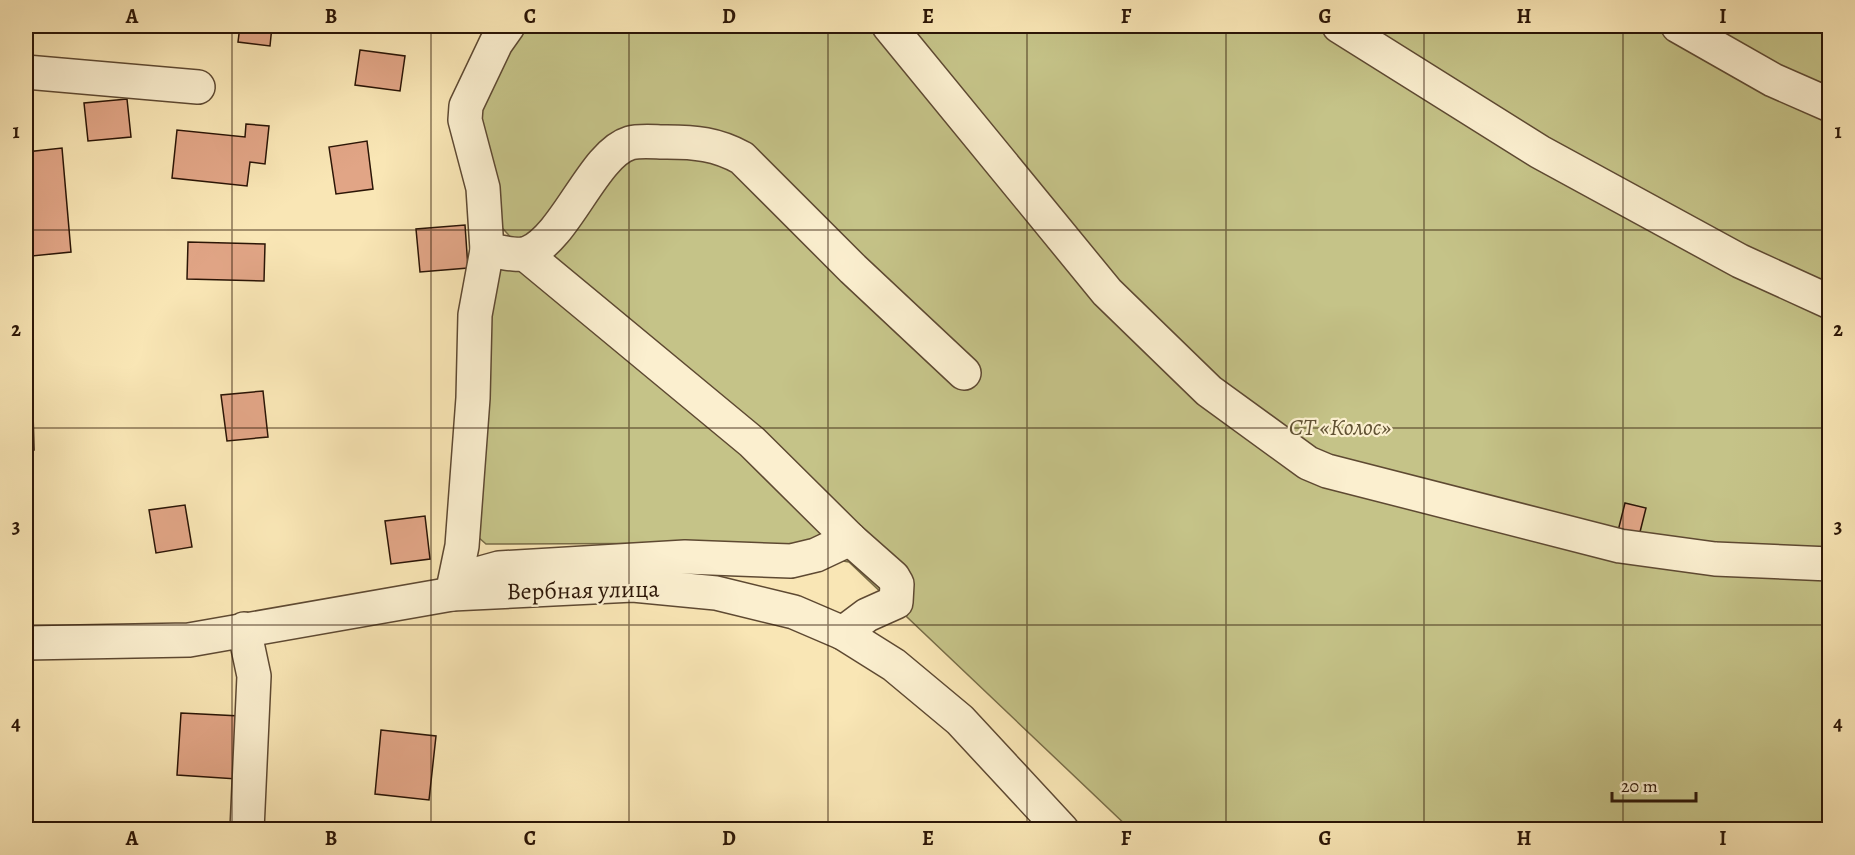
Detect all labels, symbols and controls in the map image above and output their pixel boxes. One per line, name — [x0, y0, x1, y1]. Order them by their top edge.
text: A — [125, 3, 139, 30]
text: B — [325, 3, 337, 30]
text: C — [524, 3, 536, 30]
text: D — [722, 3, 736, 30]
text: E — [922, 3, 934, 30]
text: F — [1121, 3, 1132, 30]
text: G — [1318, 3, 1332, 30]
text: H — [1517, 3, 1532, 30]
text: I — [1719, 3, 1727, 30]
text: 1 — [12, 118, 20, 145]
text: 1 — [1834, 118, 1842, 145]
text: 2 — [11, 316, 21, 343]
text: 2 — [1833, 316, 1843, 343]
park label: СТ «Колос» — [1289, 411, 1391, 443]
text: 3 — [12, 513, 20, 540]
text: 3 — [1834, 513, 1842, 540]
street label: Вербная улица — [506, 573, 660, 607]
text: 4 — [11, 710, 21, 737]
text: 4 — [1833, 710, 1843, 737]
scale bar — [1612, 765, 1696, 803]
text: 20 m — [1621, 774, 1658, 798]
text: A — [125, 825, 139, 852]
text: B — [325, 825, 337, 852]
text: C — [524, 825, 536, 852]
text: D — [722, 825, 736, 852]
text: E — [922, 825, 934, 852]
text: F — [1121, 825, 1132, 852]
text: G — [1318, 825, 1332, 852]
text: H — [1517, 825, 1532, 852]
text: I — [1719, 825, 1727, 852]

